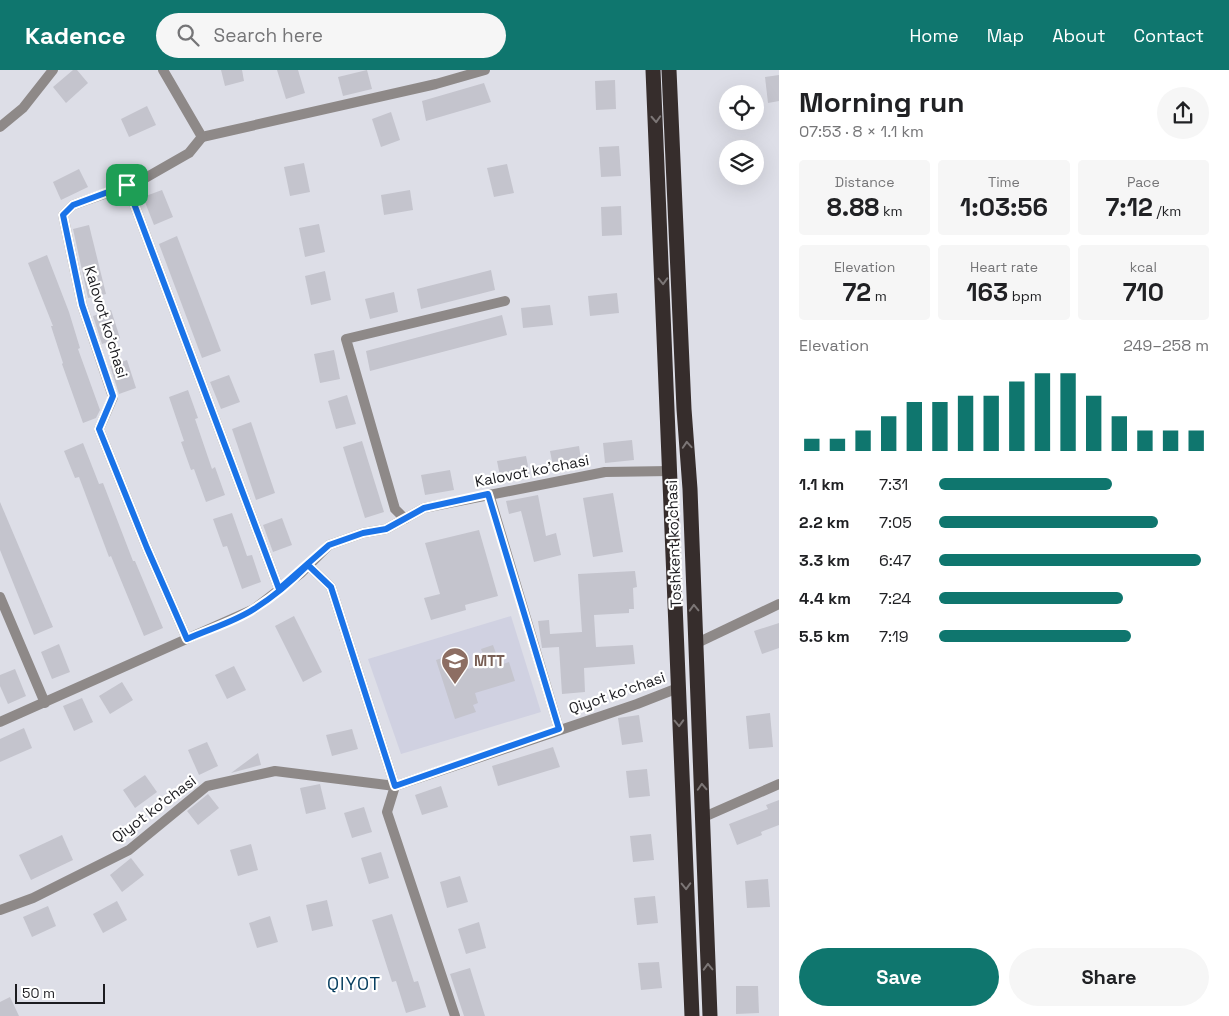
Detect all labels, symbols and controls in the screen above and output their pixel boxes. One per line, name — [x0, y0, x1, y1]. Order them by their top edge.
search box — [156, 13, 506, 58]
text: Kadence — [25, 20, 126, 51]
icon: search — [174, 21, 202, 49]
text: Search here — [214, 23, 323, 48]
text: Home — [910, 24, 959, 47]
text: Map — [987, 24, 1024, 47]
text: About — [1052, 24, 1106, 47]
text: Contact — [1134, 24, 1204, 47]
text: Morning run — [799, 84, 964, 120]
map controls — [719, 85, 764, 185]
button: locate — [719, 85, 764, 130]
button: share — [1157, 87, 1209, 139]
one-way arrow — [650, 115, 661, 123]
text: 07:53 · 8 × 1.1 km — [799, 121, 924, 142]
button: layers — [719, 140, 764, 185]
pin — [106, 164, 148, 206]
icon: arrive — [113, 171, 141, 199]
text: Distance — [835, 173, 894, 191]
text: Time — [988, 173, 1020, 191]
text: Pace — [1127, 173, 1160, 191]
text: 8.88 — [827, 191, 879, 223]
text: 1:03:56 — [960, 191, 1048, 223]
text: 7:12 — [1105, 191, 1153, 223]
text: km — [879, 202, 902, 220]
text: /km — [1153, 202, 1181, 220]
text: Elevation — [834, 258, 895, 276]
text: Heart rate — [970, 258, 1038, 276]
text: kcal — [1130, 258, 1157, 276]
street label: Kalovot ko'chasi — [80, 264, 133, 380]
text: 72 — [843, 276, 871, 308]
text: 163 — [966, 276, 1008, 308]
text: 710 — [1123, 276, 1164, 308]
one-way arrow — [658, 278, 668, 285]
text: m — [871, 287, 887, 305]
text: bpm — [1008, 287, 1042, 305]
text: Elevation — [799, 335, 869, 356]
text: 249–258 m — [1123, 335, 1209, 356]
one-way arrow — [681, 441, 692, 449]
street label: Kalovot ko'chasi — [473, 450, 591, 491]
text: 1.1 km — [799, 474, 844, 495]
text: 7:31 — [879, 474, 908, 495]
street label: Toshkent ko'chasi — [662, 480, 685, 608]
text: 2.2 km — [799, 512, 850, 533]
text: 7:05 — [879, 512, 912, 533]
text: 3.3 km — [799, 550, 850, 571]
text: 6:47 — [879, 550, 911, 571]
text: 4.4 km — [799, 588, 851, 609]
text: 7:24 — [879, 588, 911, 609]
one-way arrow — [689, 603, 699, 611]
text: 5.5 km — [799, 626, 850, 647]
text: 7:19 — [879, 626, 909, 647]
school or university icon: MTT — [440, 646, 470, 685]
place label: MTT — [474, 651, 505, 670]
street label: Qiyot ko'chasi — [566, 667, 668, 718]
one-way arrow — [674, 719, 685, 727]
street label: Qiyot ko'chasi — [108, 771, 200, 846]
one-way arrow — [697, 783, 708, 791]
one-way arrow — [681, 882, 692, 890]
button: Save — [799, 948, 999, 1006]
button: Share — [1009, 948, 1209, 1006]
one-way arrow — [703, 963, 713, 971]
district label: QIYOT — [327, 972, 381, 995]
scale bar — [15, 981, 105, 1004]
text: 50 m — [22, 984, 55, 1002]

